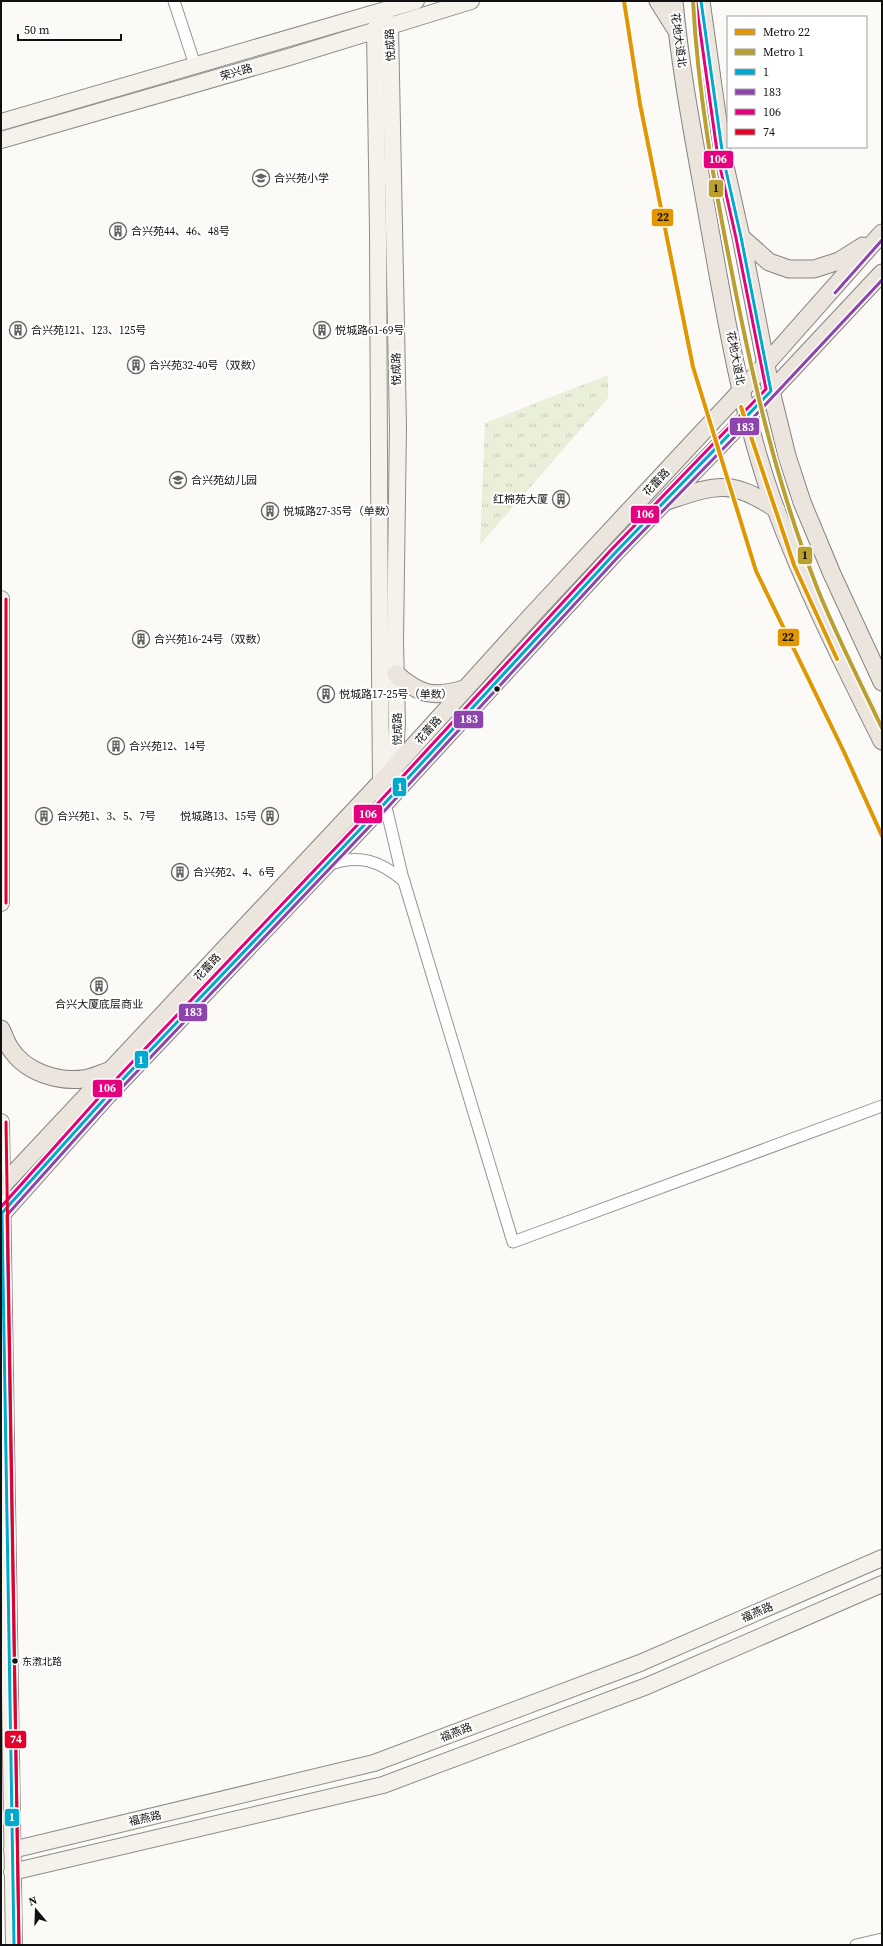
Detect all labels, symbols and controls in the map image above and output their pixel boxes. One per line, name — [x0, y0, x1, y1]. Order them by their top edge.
street label: 花地大道北 — [667, 12, 690, 68]
scale bar — [18, 16, 121, 42]
legend — [727, 16, 867, 148]
text: 50 m — [24, 22, 50, 38]
text: Metro 22 — [763, 24, 810, 40]
street label: 悦成路 — [382, 28, 399, 62]
text: Metro 1 — [763, 44, 804, 60]
street label: 荣兴路 — [218, 61, 254, 84]
text: 1 — [763, 64, 769, 80]
text: 183 — [763, 84, 781, 100]
text: 106 — [763, 104, 781, 120]
text: 74 — [763, 124, 775, 140]
line badge: 106 — [703, 150, 734, 169]
text: 106 — [709, 152, 727, 167]
school or university icon: 合兴苑小学 — [251, 168, 271, 188]
place label: 合兴苑小学 — [274, 171, 329, 186]
line badge: 1 — [708, 179, 724, 198]
text: 1 — [713, 181, 719, 196]
line badge: 22 — [651, 208, 674, 227]
text: 22 — [657, 210, 669, 225]
building icon: 合兴苑44、46、48号 — [108, 221, 128, 241]
place label: 合兴苑44、46、48号 — [131, 224, 230, 239]
building icon: 合兴苑121、123、125号 — [8, 320, 28, 340]
building icon: 悦城路61-69号 — [312, 320, 332, 340]
place label: 合兴苑121、123、125号 — [31, 323, 147, 338]
place label: 悦城路61-69号 — [335, 323, 404, 338]
street label: 花地大道北 — [723, 330, 748, 387]
street label: 悦成路 — [389, 352, 404, 386]
building icon: 合兴苑32-40号（双数） — [126, 355, 146, 375]
place label: 合兴苑32-40号（双数） — [149, 358, 262, 373]
line badge: 183 — [729, 417, 760, 436]
text: 183 — [736, 420, 754, 435]
street label: 花蕾路 — [640, 465, 673, 500]
school or university icon: 合兴苑幼儿园 — [168, 470, 188, 490]
place label: 合兴苑幼儿园 — [191, 473, 257, 488]
building icon: 红棉苑大厦 — [551, 489, 571, 509]
place label: 红棉苑大厦 — [493, 492, 548, 507]
building icon: 悦城路27-35号（单数） — [260, 501, 280, 521]
place label: 悦城路27-35号（单数） — [283, 504, 396, 519]
line badge: 106 — [630, 505, 660, 524]
text: 106 — [636, 507, 654, 522]
line badge: 1 — [797, 546, 813, 565]
text: 1 — [802, 548, 808, 563]
line badge: 22 — [777, 628, 800, 647]
building icon: 合兴苑16-24号（双数） — [131, 629, 151, 649]
text: 22 — [782, 630, 794, 645]
place label: 合兴苑16-24号（双数） — [154, 632, 267, 647]
building icon: 悦城路17-25号（单数） — [316, 684, 336, 704]
unlabelled marker — [492, 684, 502, 694]
place label: 悦城路17-25号（单数） — [339, 687, 452, 702]
line badge: 183 — [453, 710, 484, 729]
text: 183 — [460, 712, 478, 727]
street label: 悦成路 — [390, 713, 405, 746]
street label: 花蕾路 — [412, 713, 445, 748]
building icon: 合兴苑12、14号 — [106, 736, 126, 756]
place label: 合兴苑12、14号 — [129, 739, 206, 754]
line badge: 1 — [392, 777, 407, 797]
text: 1 — [397, 780, 403, 795]
line badge: 106 — [353, 804, 383, 824]
building icon: 合兴苑1、3、5、7号 — [34, 806, 54, 826]
building icon: 悦城路13、15号 — [260, 806, 280, 826]
text: 106 — [359, 807, 377, 822]
place label: 合兴苑1、3、5、7号 — [57, 809, 156, 824]
place label: 悦城路13、15号 — [180, 809, 257, 824]
building icon: 合兴苑2、4、6号 — [170, 862, 190, 882]
place label: 合兴苑2、4、6号 — [193, 865, 276, 880]
street label: 花蕾路 — [191, 950, 224, 985]
building icon: 合兴大厦底层商业 — [89, 976, 109, 996]
place label: 合兴大厦底层商业 — [55, 997, 143, 1012]
line badge: 183 — [178, 1003, 208, 1022]
text: 183 — [184, 1005, 202, 1020]
line badge: 1 — [134, 1050, 149, 1069]
text: 1 — [138, 1053, 144, 1068]
line badge: 106 — [92, 1079, 123, 1098]
text: 106 — [98, 1081, 116, 1096]
street label: 福燕路 — [739, 1599, 775, 1626]
place label: 东漖北路 — [22, 1655, 62, 1668]
marker: 东漖北路 — [10, 1656, 20, 1666]
street label: 福燕路 — [438, 1720, 474, 1745]
line badge: 74 — [4, 1730, 27, 1749]
text: 74 — [10, 1732, 22, 1747]
street label: 福燕路 — [127, 1807, 163, 1830]
line badge: 1 — [4, 1808, 20, 1827]
text: 1 — [9, 1810, 15, 1825]
north arrow — [16, 1890, 56, 1930]
text: N — [27, 1893, 39, 1909]

